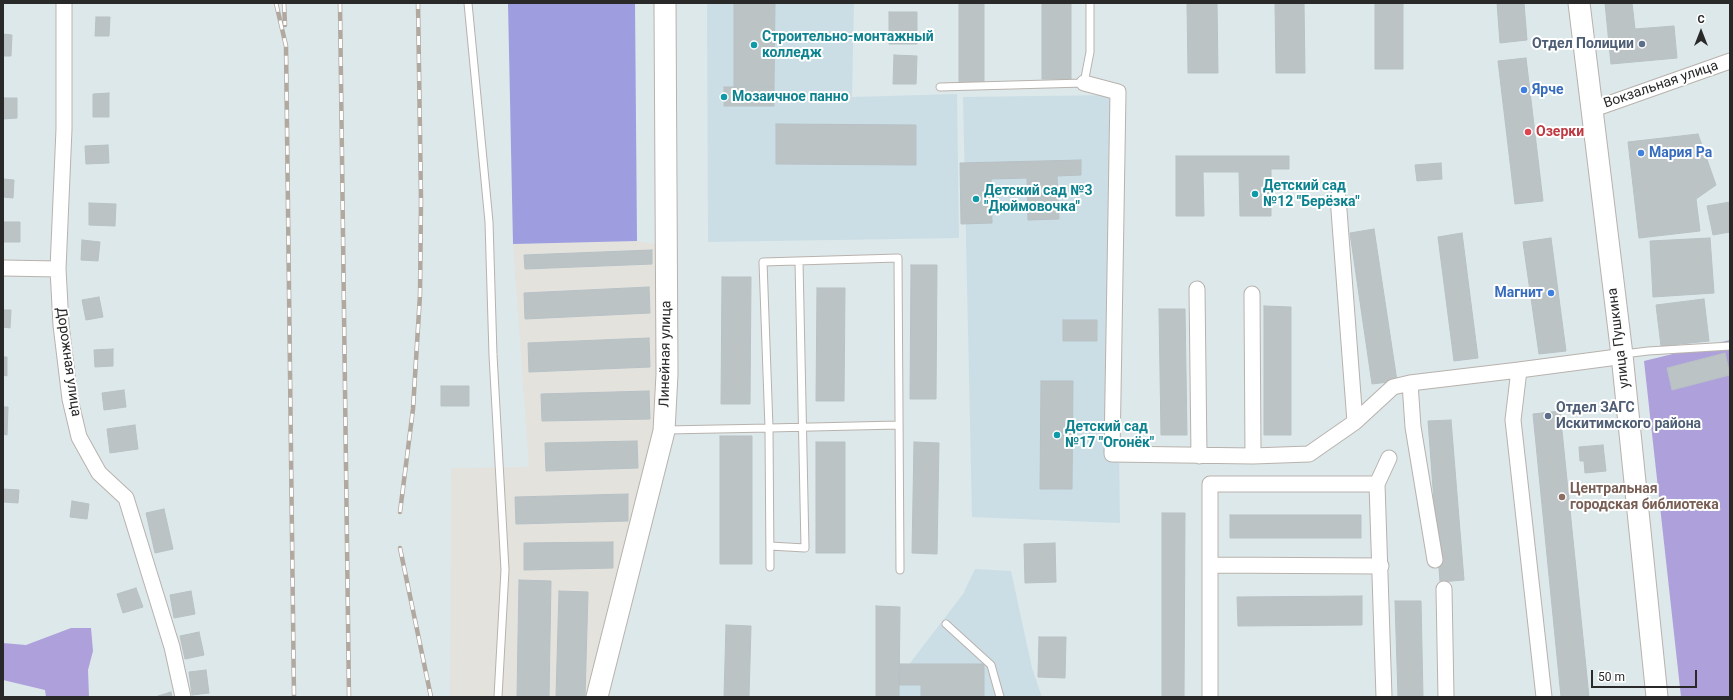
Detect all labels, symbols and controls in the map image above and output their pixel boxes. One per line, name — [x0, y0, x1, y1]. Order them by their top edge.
north arrow — [1681, 12, 1721, 52]
text: С — [1697, 13, 1705, 26]
place label: Строительно-монтажный колледж — [762, 29, 934, 62]
place label: Отдел Полиции — [1532, 36, 1634, 52]
marker: Отдел Полиции — [1637, 39, 1647, 49]
marker: Строительно-монтажный колледж — [749, 40, 759, 50]
street label: Вокзальная улица — [1602, 58, 1720, 112]
place label: Ярче — [1532, 82, 1563, 98]
marker: Ярче — [1519, 85, 1529, 95]
place label: Мозаичное панно — [732, 89, 849, 105]
marker: Мозаичное панно — [719, 92, 729, 102]
place label: Озерки — [1536, 124, 1584, 140]
marker: Озерки — [1523, 127, 1533, 137]
place label: Мария Ра — [1649, 145, 1712, 161]
marker: Мария Ра — [1636, 148, 1646, 158]
place label: Детский сад №12 "Берёзка" — [1263, 178, 1360, 210]
place label: Детский сад №3 "Дюймовочка" — [984, 183, 1092, 216]
marker: Детский сад №12 "Берёзка" — [1250, 189, 1260, 199]
marker: Детский сад №3 "Дюймовочка" — [971, 194, 981, 204]
place label: Магнит — [1494, 285, 1543, 301]
street label: улица Пушкина — [1604, 287, 1634, 389]
marker: Магнит — [1546, 288, 1556, 298]
street label: Линейная улица — [657, 300, 675, 408]
street label: Дорожная улица — [52, 306, 84, 418]
place label: Отдел ЗАГС Искитимского района — [1556, 400, 1701, 432]
marker: Отдел ЗАГС Искитимского района — [1543, 411, 1553, 421]
place label: Детский сад №17 "Огонёк" — [1065, 419, 1154, 452]
marker: Детский сад №17 "Огонёк" — [1052, 430, 1062, 440]
place label: Центральная городская библиотека — [1570, 481, 1719, 514]
marker: Центральная городская библиотека — [1557, 492, 1567, 502]
scale bar — [1593, 662, 1699, 688]
text: 50 m — [1598, 670, 1625, 684]

